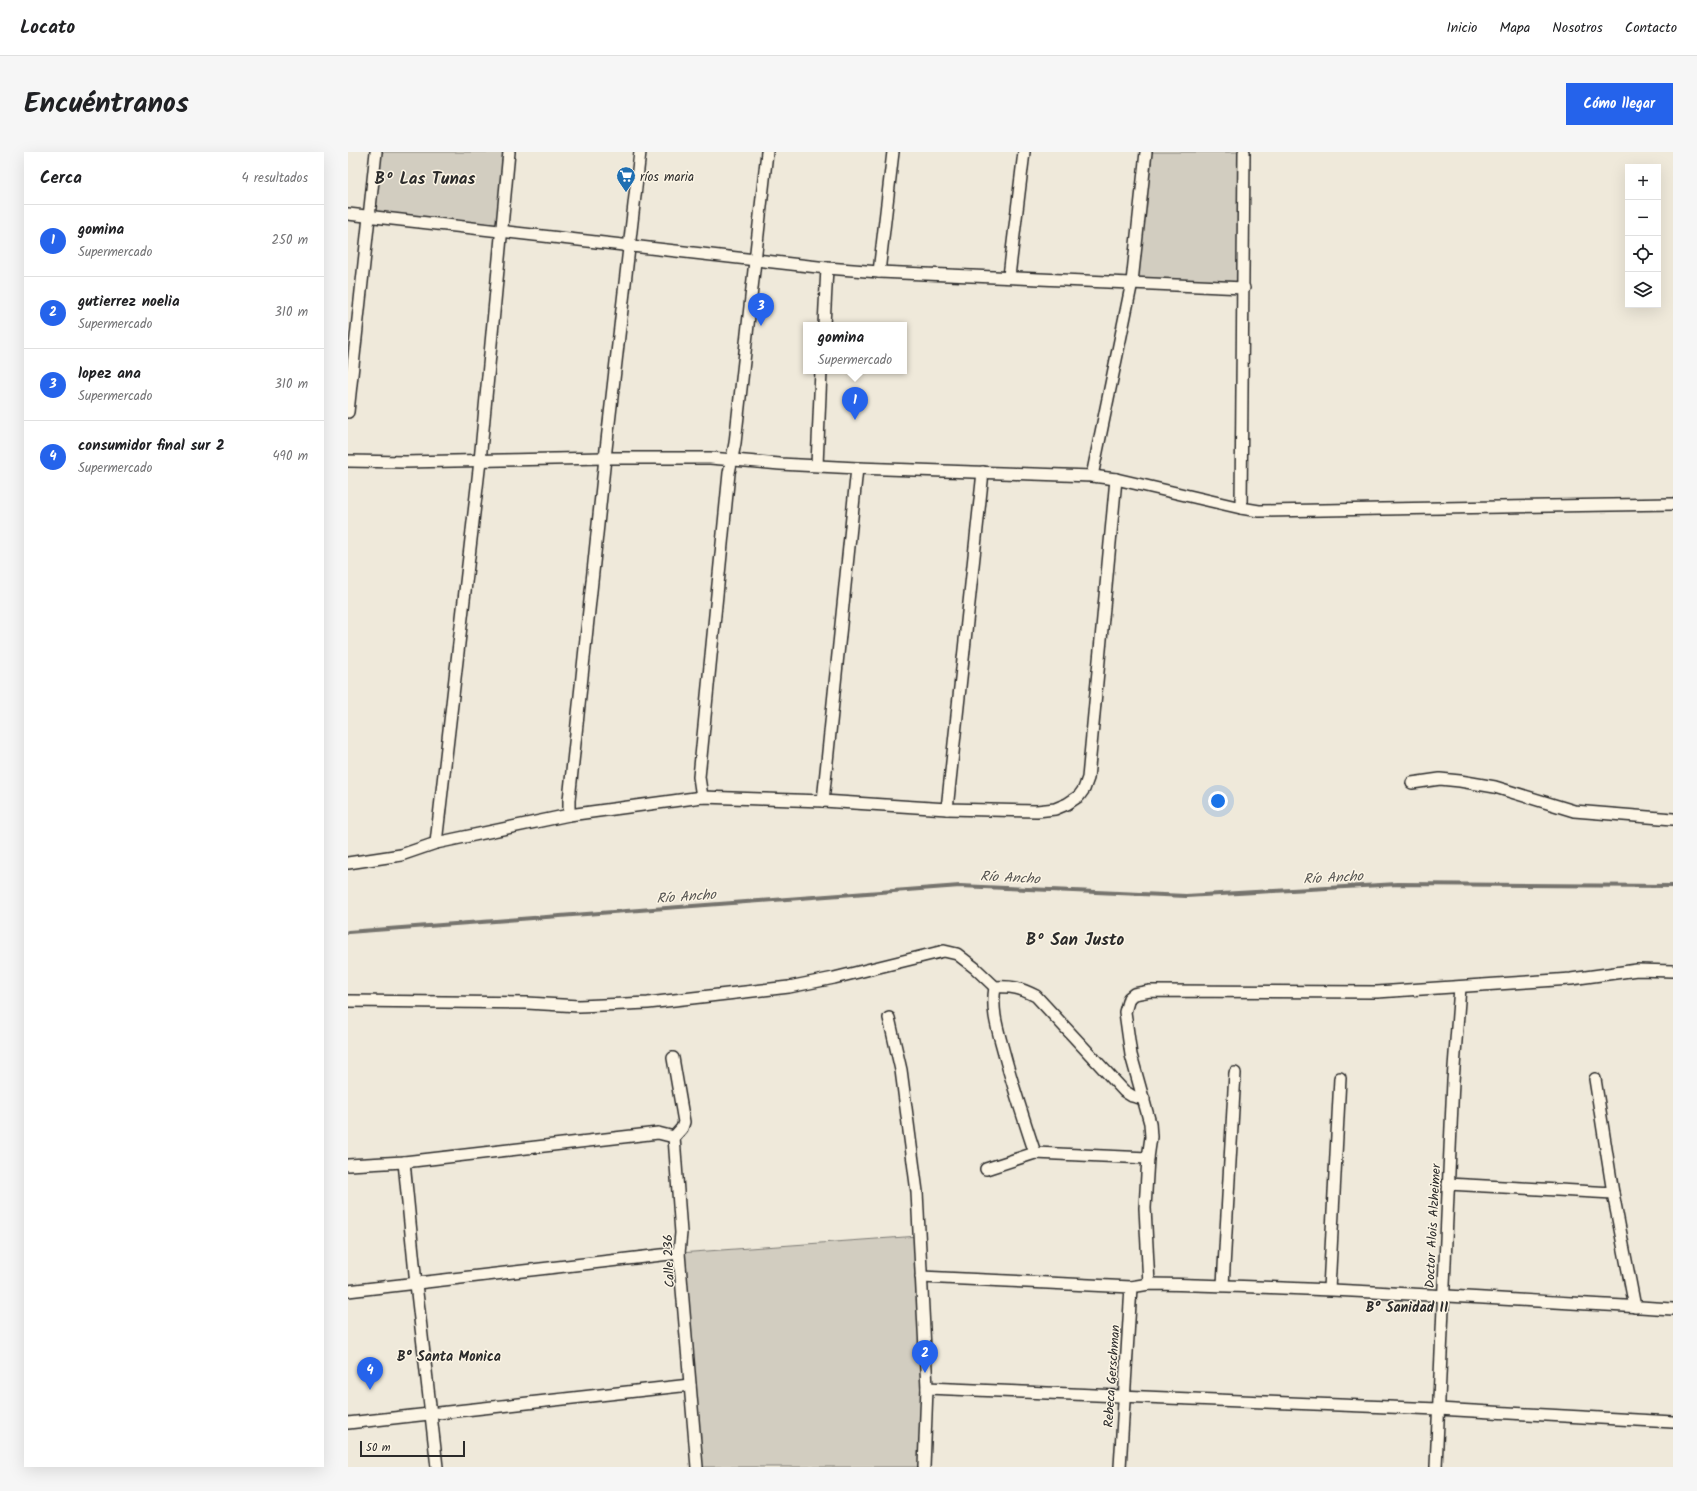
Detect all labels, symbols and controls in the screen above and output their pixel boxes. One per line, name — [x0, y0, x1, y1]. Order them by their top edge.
text: Locato — [20, 13, 75, 43]
text: Inicio — [1446, 17, 1477, 39]
text: Mapa — [1499, 17, 1530, 39]
text: Nosotros — [1552, 17, 1603, 39]
text: Contacto — [1625, 17, 1677, 39]
text: Encuéntranos — [24, 82, 189, 127]
button: Cómo llegar — [1566, 83, 1673, 125]
map controls — [1625, 164, 1661, 308]
button: + — [1625, 164, 1661, 200]
text: Cerca — [40, 165, 82, 192]
supermarket icon: ríos maria — [615, 165, 637, 193]
district label: Bº Las Tunas — [375, 166, 475, 193]
place label: ríos maria — [640, 167, 694, 188]
text: 4 resultados — [241, 168, 308, 189]
button: − — [1625, 200, 1661, 236]
text: gomina — [78, 218, 124, 242]
text: 1 — [51, 230, 55, 251]
text: 250 m — [271, 230, 308, 251]
button: locate — [1625, 236, 1661, 272]
text: Supermercado — [78, 242, 152, 263]
button: layers — [1625, 272, 1661, 308]
text: gutierrez noelia — [78, 290, 180, 314]
pin: 3 — [748, 293, 774, 326]
text: 2 — [49, 302, 57, 323]
text: 310 m — [274, 302, 308, 323]
text: Supermercado — [78, 314, 152, 335]
popup — [803, 322, 907, 374]
text: gomina — [818, 326, 864, 350]
text: Supermercado — [818, 350, 892, 371]
text: lopez ana — [78, 362, 141, 386]
text: 3 — [49, 374, 57, 395]
text: 310 m — [274, 374, 308, 395]
text: Supermercado — [78, 386, 152, 407]
pin: 1 — [842, 387, 868, 420]
text: consumidor final sur 2 — [78, 434, 225, 458]
text: 4 — [49, 446, 57, 467]
text: 490 m — [272, 446, 308, 467]
text: Supermercado — [78, 458, 152, 479]
your location — [1208, 791, 1228, 811]
water label: Río Ancho — [980, 865, 1042, 891]
water label: Río Ancho — [1303, 865, 1365, 891]
water label: Río Ancho — [656, 884, 718, 910]
district label: Bº San Justo — [1026, 927, 1125, 954]
street label: Doctor Alois Alzheimer — [1420, 1163, 1447, 1289]
street label: Calle 236 — [658, 1234, 681, 1288]
district label: B° Sanidad II — [1366, 1297, 1448, 1319]
street label: Rebeca Gerschman — [1098, 1324, 1127, 1428]
pin: 2 — [912, 1340, 938, 1373]
district label: B° Santa Monica — [397, 1346, 501, 1368]
pin: 4 — [357, 1357, 383, 1390]
scale bar — [360, 1439, 465, 1458]
text: 50 m — [366, 1439, 391, 1457]

